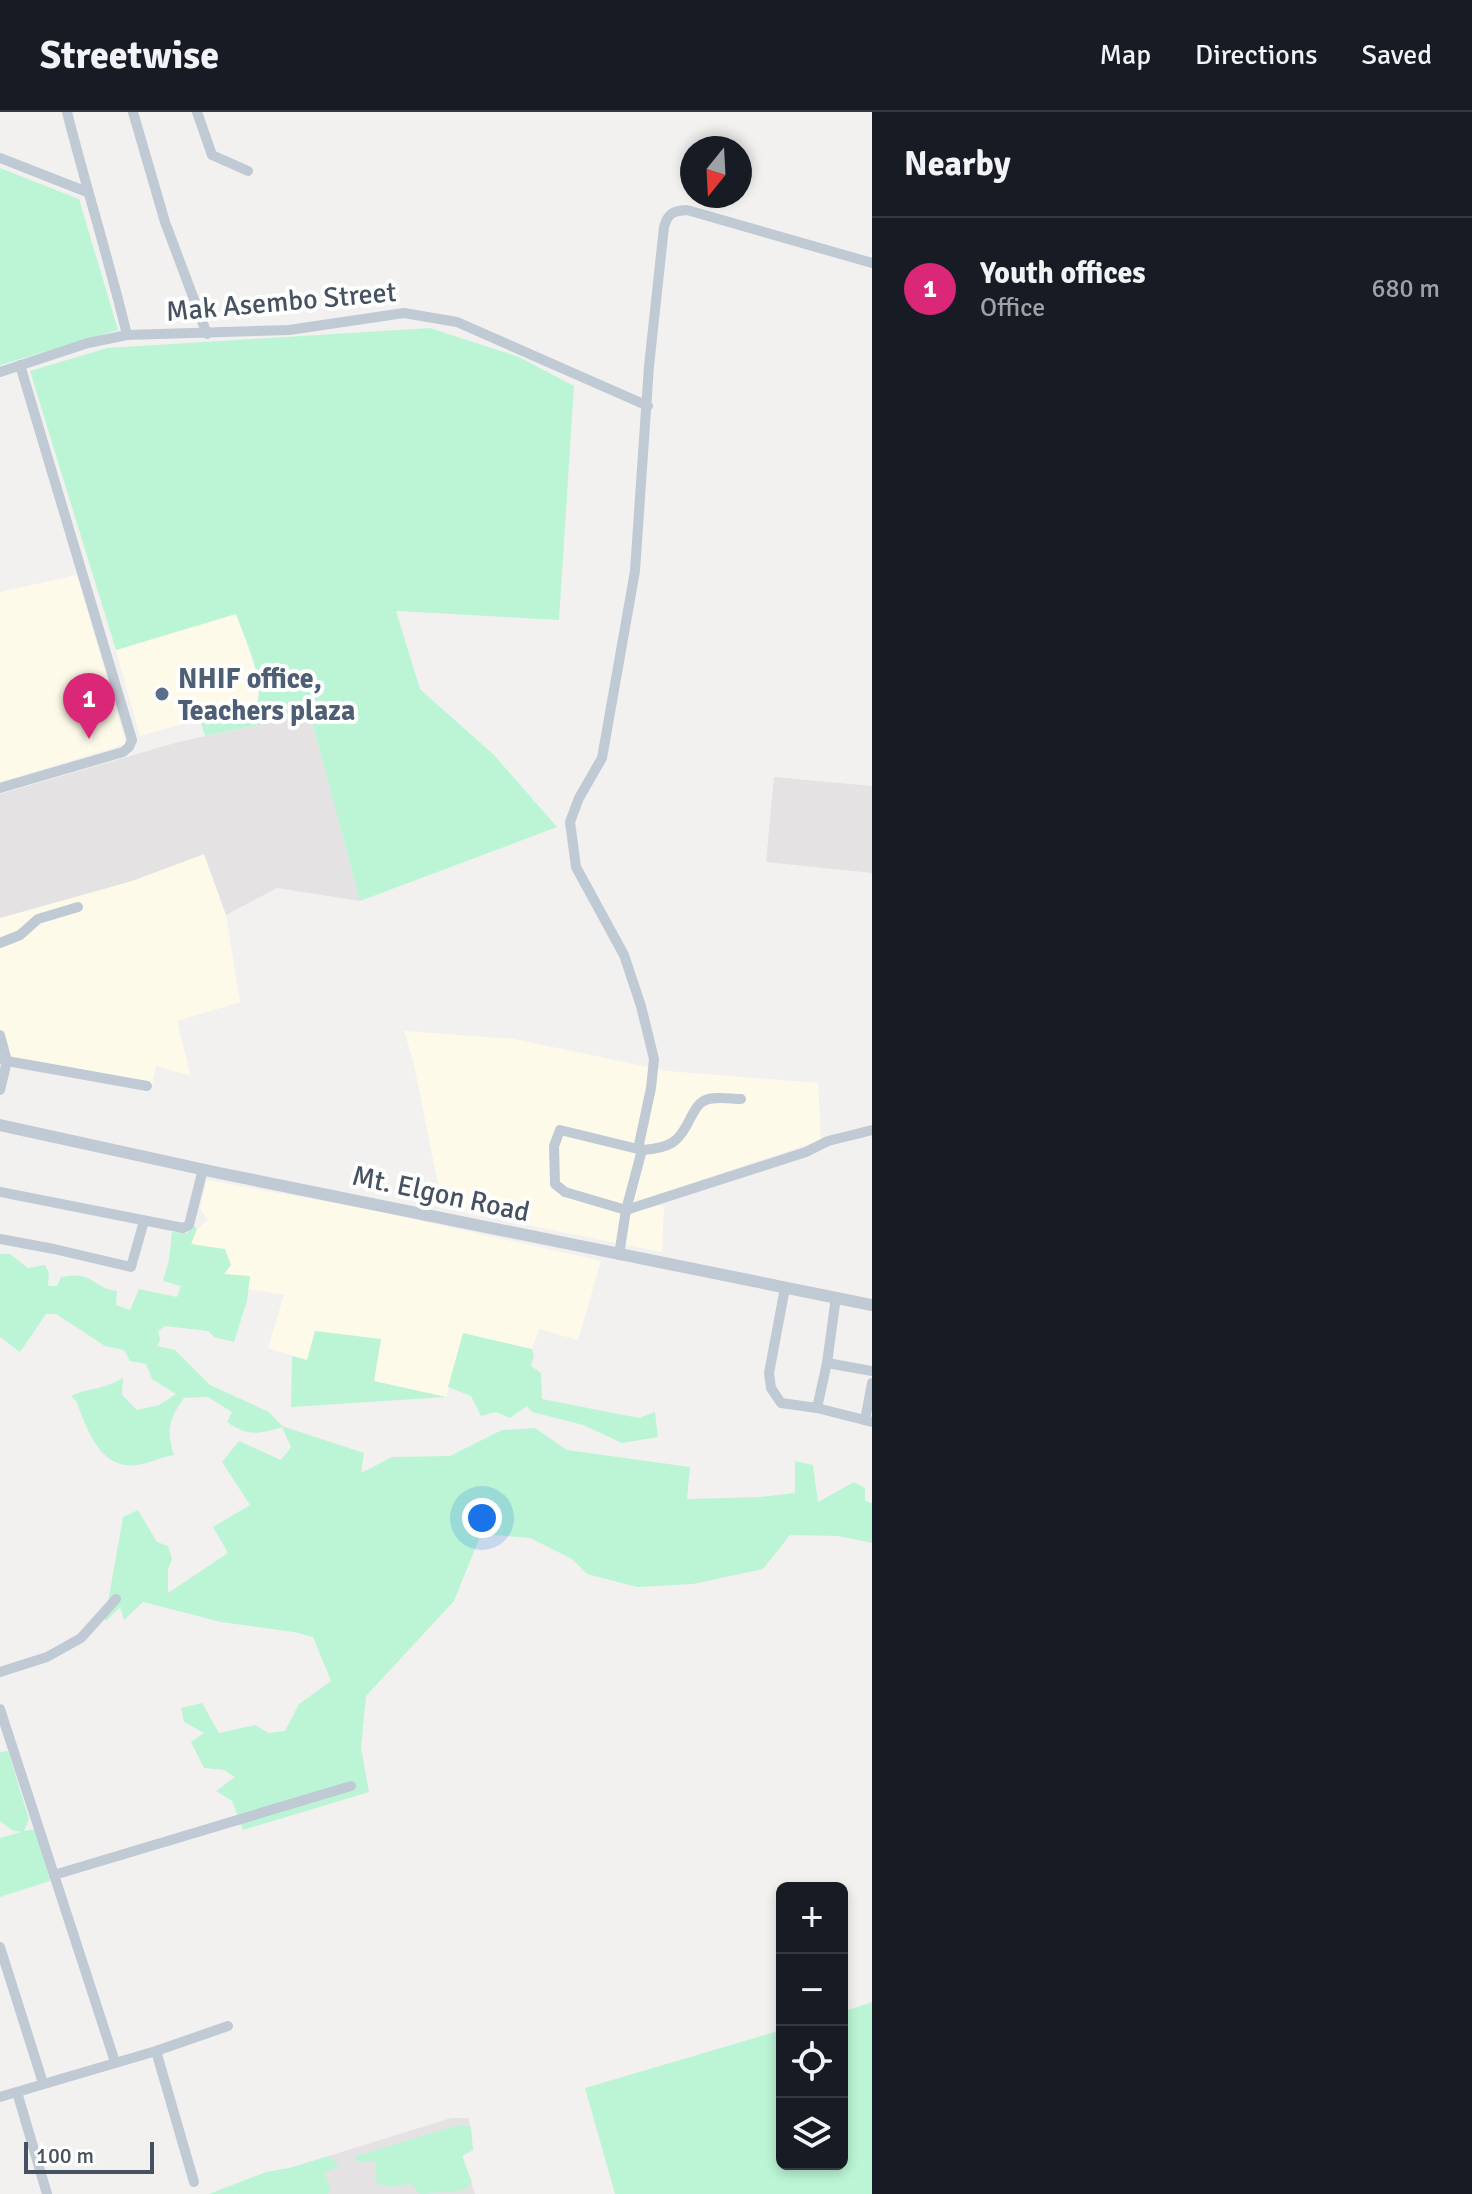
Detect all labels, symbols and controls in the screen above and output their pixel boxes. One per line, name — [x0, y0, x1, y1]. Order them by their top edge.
text: Streetwise — [40, 32, 219, 79]
text: Map — [1099, 38, 1151, 72]
text: Directions — [1195, 38, 1317, 72]
text: Saved — [1361, 38, 1432, 72]
north arrow — [680, 136, 752, 208]
text: Nearby — [904, 143, 1011, 185]
text: Youth offices — [980, 255, 1146, 292]
text: 1 — [923, 273, 937, 305]
text: 680 m — [1371, 273, 1440, 305]
street label: Mak Asembo Street — [164, 275, 398, 329]
text: Office — [980, 292, 1045, 324]
place label: NHIF office, Teachers plaza — [178, 662, 355, 728]
pin: 1 — [63, 673, 115, 739]
marker: NHIF office, Teachers plaza — [153, 685, 171, 703]
street label: Mt. Elgon Road — [349, 1159, 533, 1229]
your location — [462, 1498, 502, 1538]
map controls — [776, 1882, 848, 2170]
button: + — [776, 1882, 848, 1954]
button: − — [776, 1954, 848, 2026]
button: locate — [776, 2026, 848, 2098]
button: layers — [776, 2098, 848, 2170]
scale bar — [24, 2138, 154, 2174]
text: 100 m — [36, 2142, 94, 2169]

